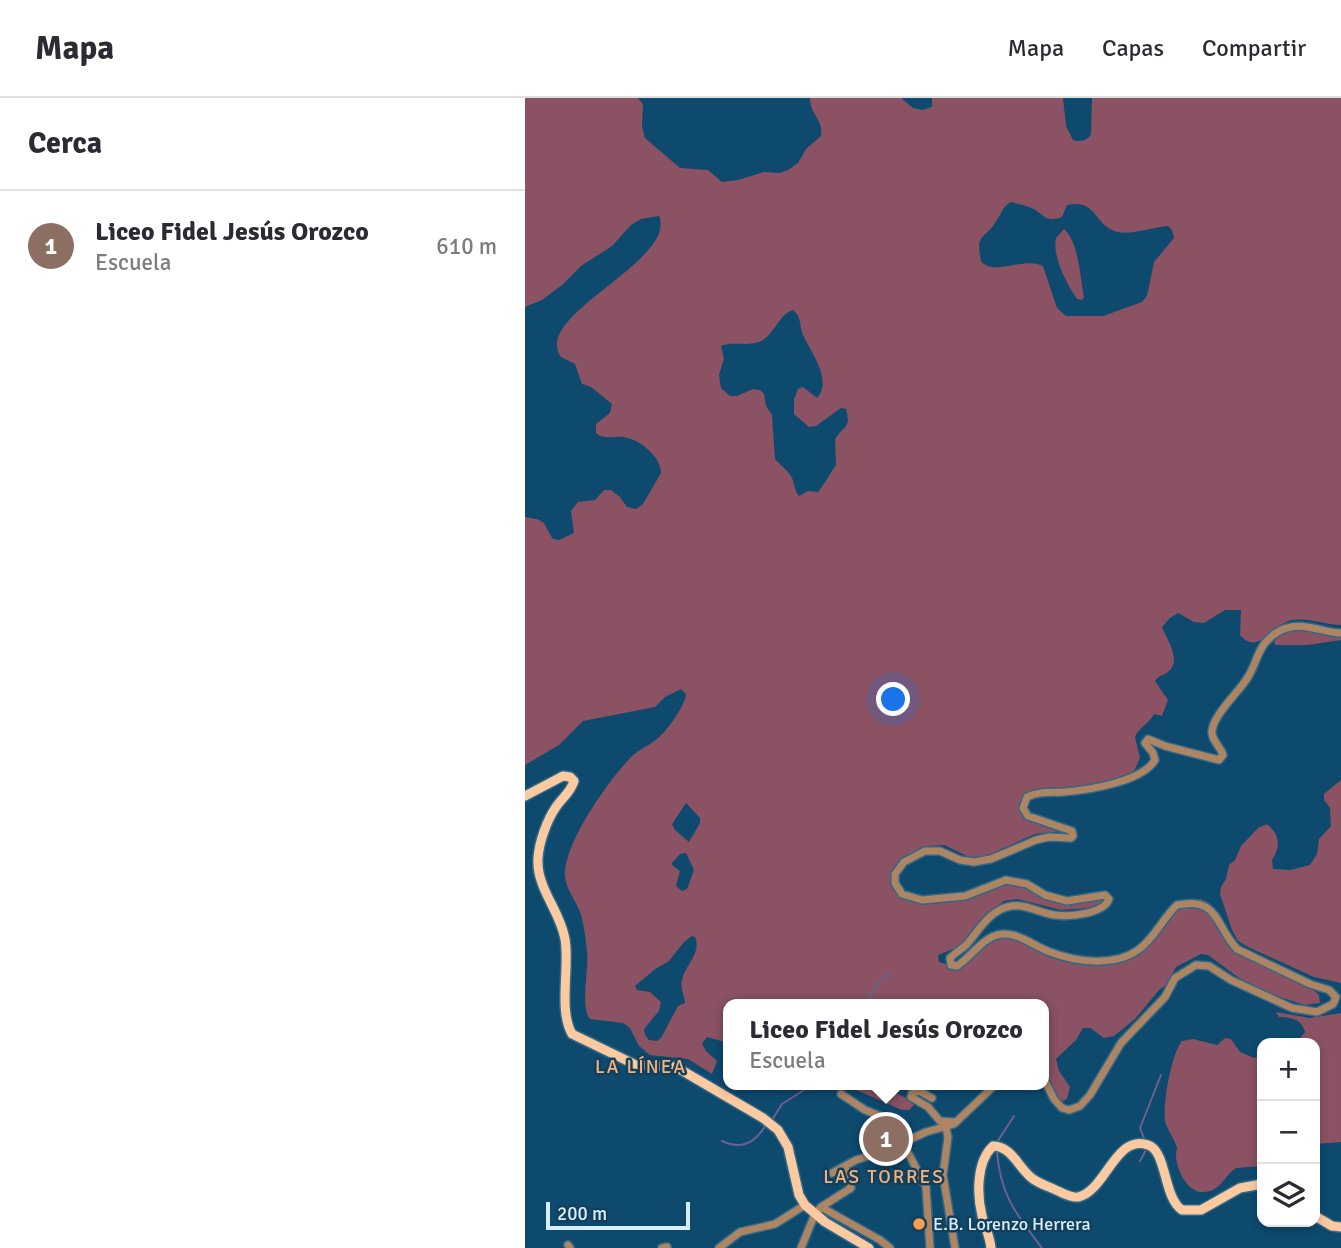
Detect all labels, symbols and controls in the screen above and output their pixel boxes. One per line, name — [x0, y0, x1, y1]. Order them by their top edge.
text: Mapa — [35, 28, 114, 69]
text: Mapa — [1008, 33, 1064, 63]
text: Capas — [1102, 33, 1164, 63]
text: Compartir — [1202, 33, 1306, 63]
text: Cerca — [28, 125, 102, 162]
text: Liceo Fidel Jesús Orozco — [95, 216, 369, 248]
text: 1 — [45, 232, 57, 261]
text: 610 m — [436, 232, 497, 261]
text: Escuela — [95, 248, 171, 277]
your location — [876, 682, 910, 716]
popup — [723, 999, 1049, 1090]
text: Liceo Fidel Jesús Orozco — [749, 1014, 1023, 1046]
map controls — [1257, 1038, 1320, 1227]
button: + — [1257, 1038, 1320, 1101]
text: Escuela — [749, 1046, 826, 1075]
district label: LA LÍNEA — [595, 1055, 687, 1079]
button: − — [1257, 1101, 1320, 1164]
pin: 1 — [863, 1113, 909, 1165]
button: layers — [1257, 1164, 1320, 1227]
district label: LAS TORRES — [823, 1165, 945, 1189]
scale bar — [546, 1199, 689, 1231]
text: 200 m — [557, 1202, 607, 1226]
place label: E.B. Lorenzo Herrera — [933, 1213, 1091, 1235]
marker: E.B. Lorenzo Herrera — [911, 1216, 927, 1232]

